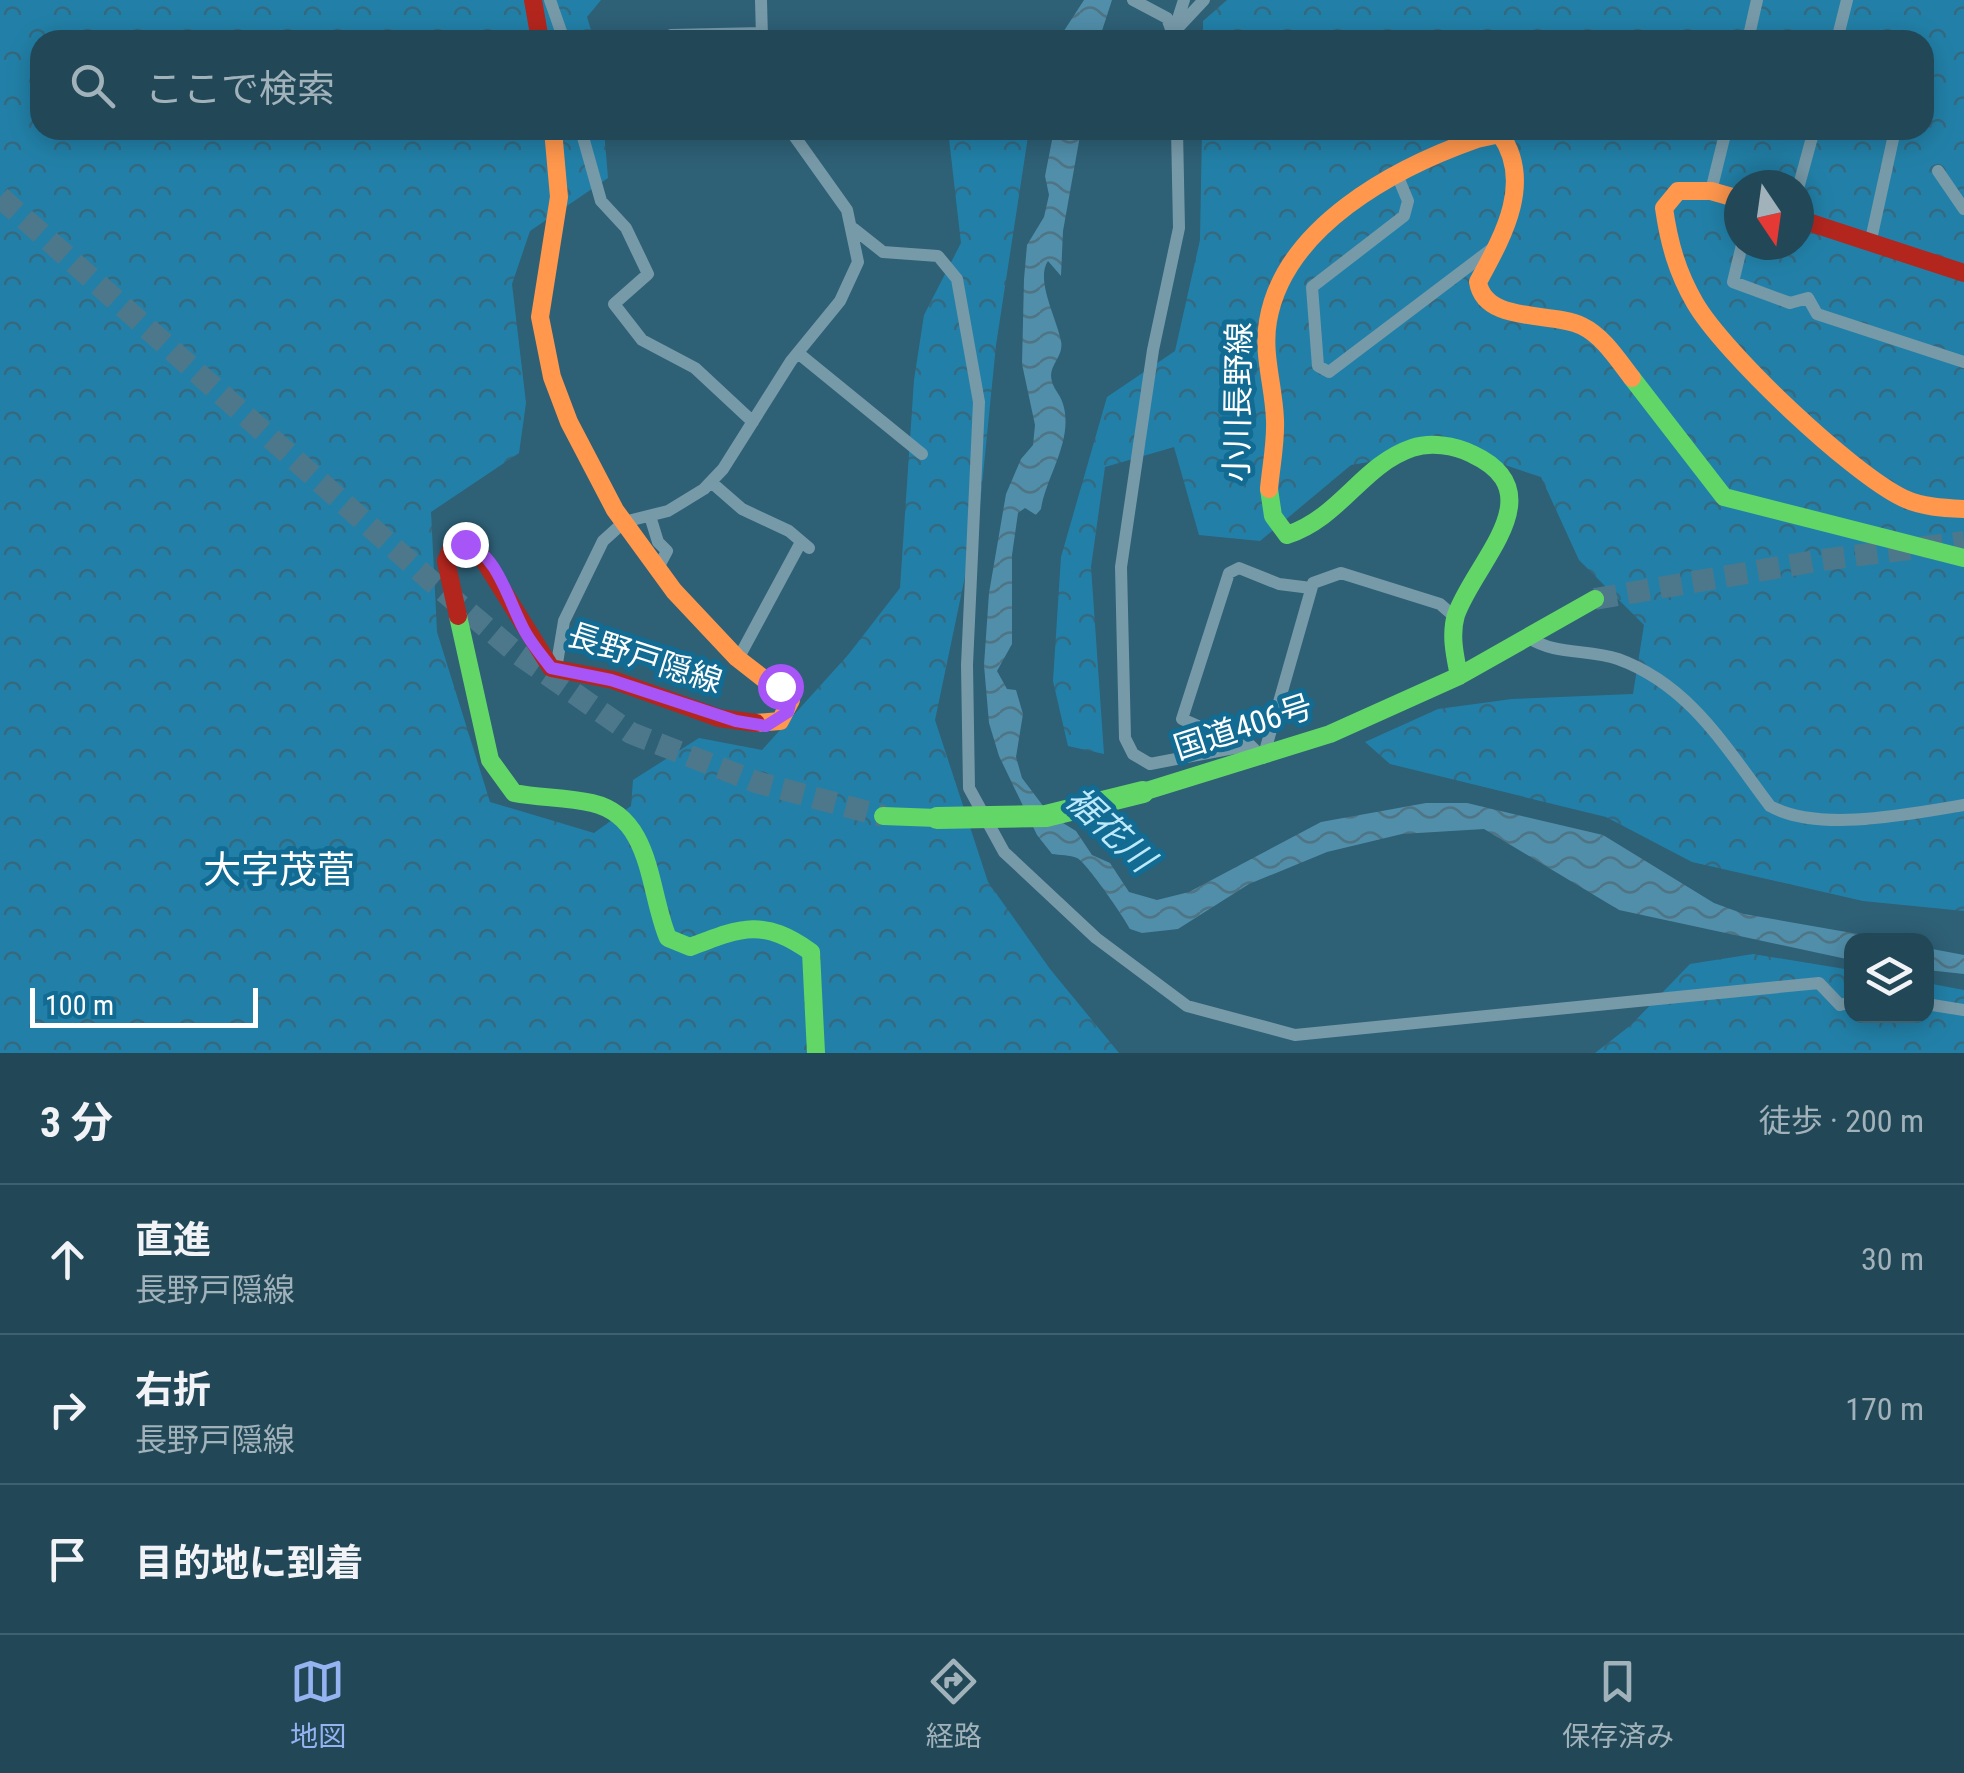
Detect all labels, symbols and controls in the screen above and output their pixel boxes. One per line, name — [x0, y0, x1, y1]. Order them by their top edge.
search box — [30, 30, 1934, 140]
icon: search — [65, 58, 120, 113]
text: ここで検索 — [145, 67, 335, 111]
north arrow — [1724, 170, 1814, 260]
street label: 小川長野線 — [1218, 322, 1258, 482]
route end — [443, 522, 489, 568]
street label: 長野戸隠線 — [563, 615, 727, 701]
route start — [758, 664, 804, 710]
street label: 国道406号 — [1169, 687, 1317, 767]
water label: 裾花川 — [1057, 779, 1165, 883]
district label: 大字茂菅 — [203, 848, 355, 892]
map controls — [1844, 933, 1934, 1023]
button: layers — [1844, 933, 1934, 1023]
scale bar — [30, 983, 258, 1028]
text: 100 m — [45, 989, 114, 1022]
text: 3 分 — [40, 1098, 113, 1147]
text: 徒歩 · 200 m — [1759, 1102, 1924, 1140]
text: 直進 — [135, 1218, 211, 1262]
icon: ahead — [40, 1232, 95, 1287]
text: 30 m — [1861, 1240, 1924, 1278]
text: 長野戸隠線 — [135, 1271, 295, 1309]
text: 右折 — [135, 1368, 211, 1412]
icon: right — [40, 1382, 95, 1437]
text: 170 m — [1845, 1390, 1924, 1428]
text: 長野戸隠線 — [135, 1421, 295, 1459]
icon: arrive — [40, 1532, 95, 1587]
text: 目的地に到着 — [135, 1541, 363, 1585]
tab: 地図 — [290, 1654, 346, 1754]
tab: 経路 — [926, 1654, 982, 1754]
tab: 保存済み — [1562, 1654, 1674, 1754]

